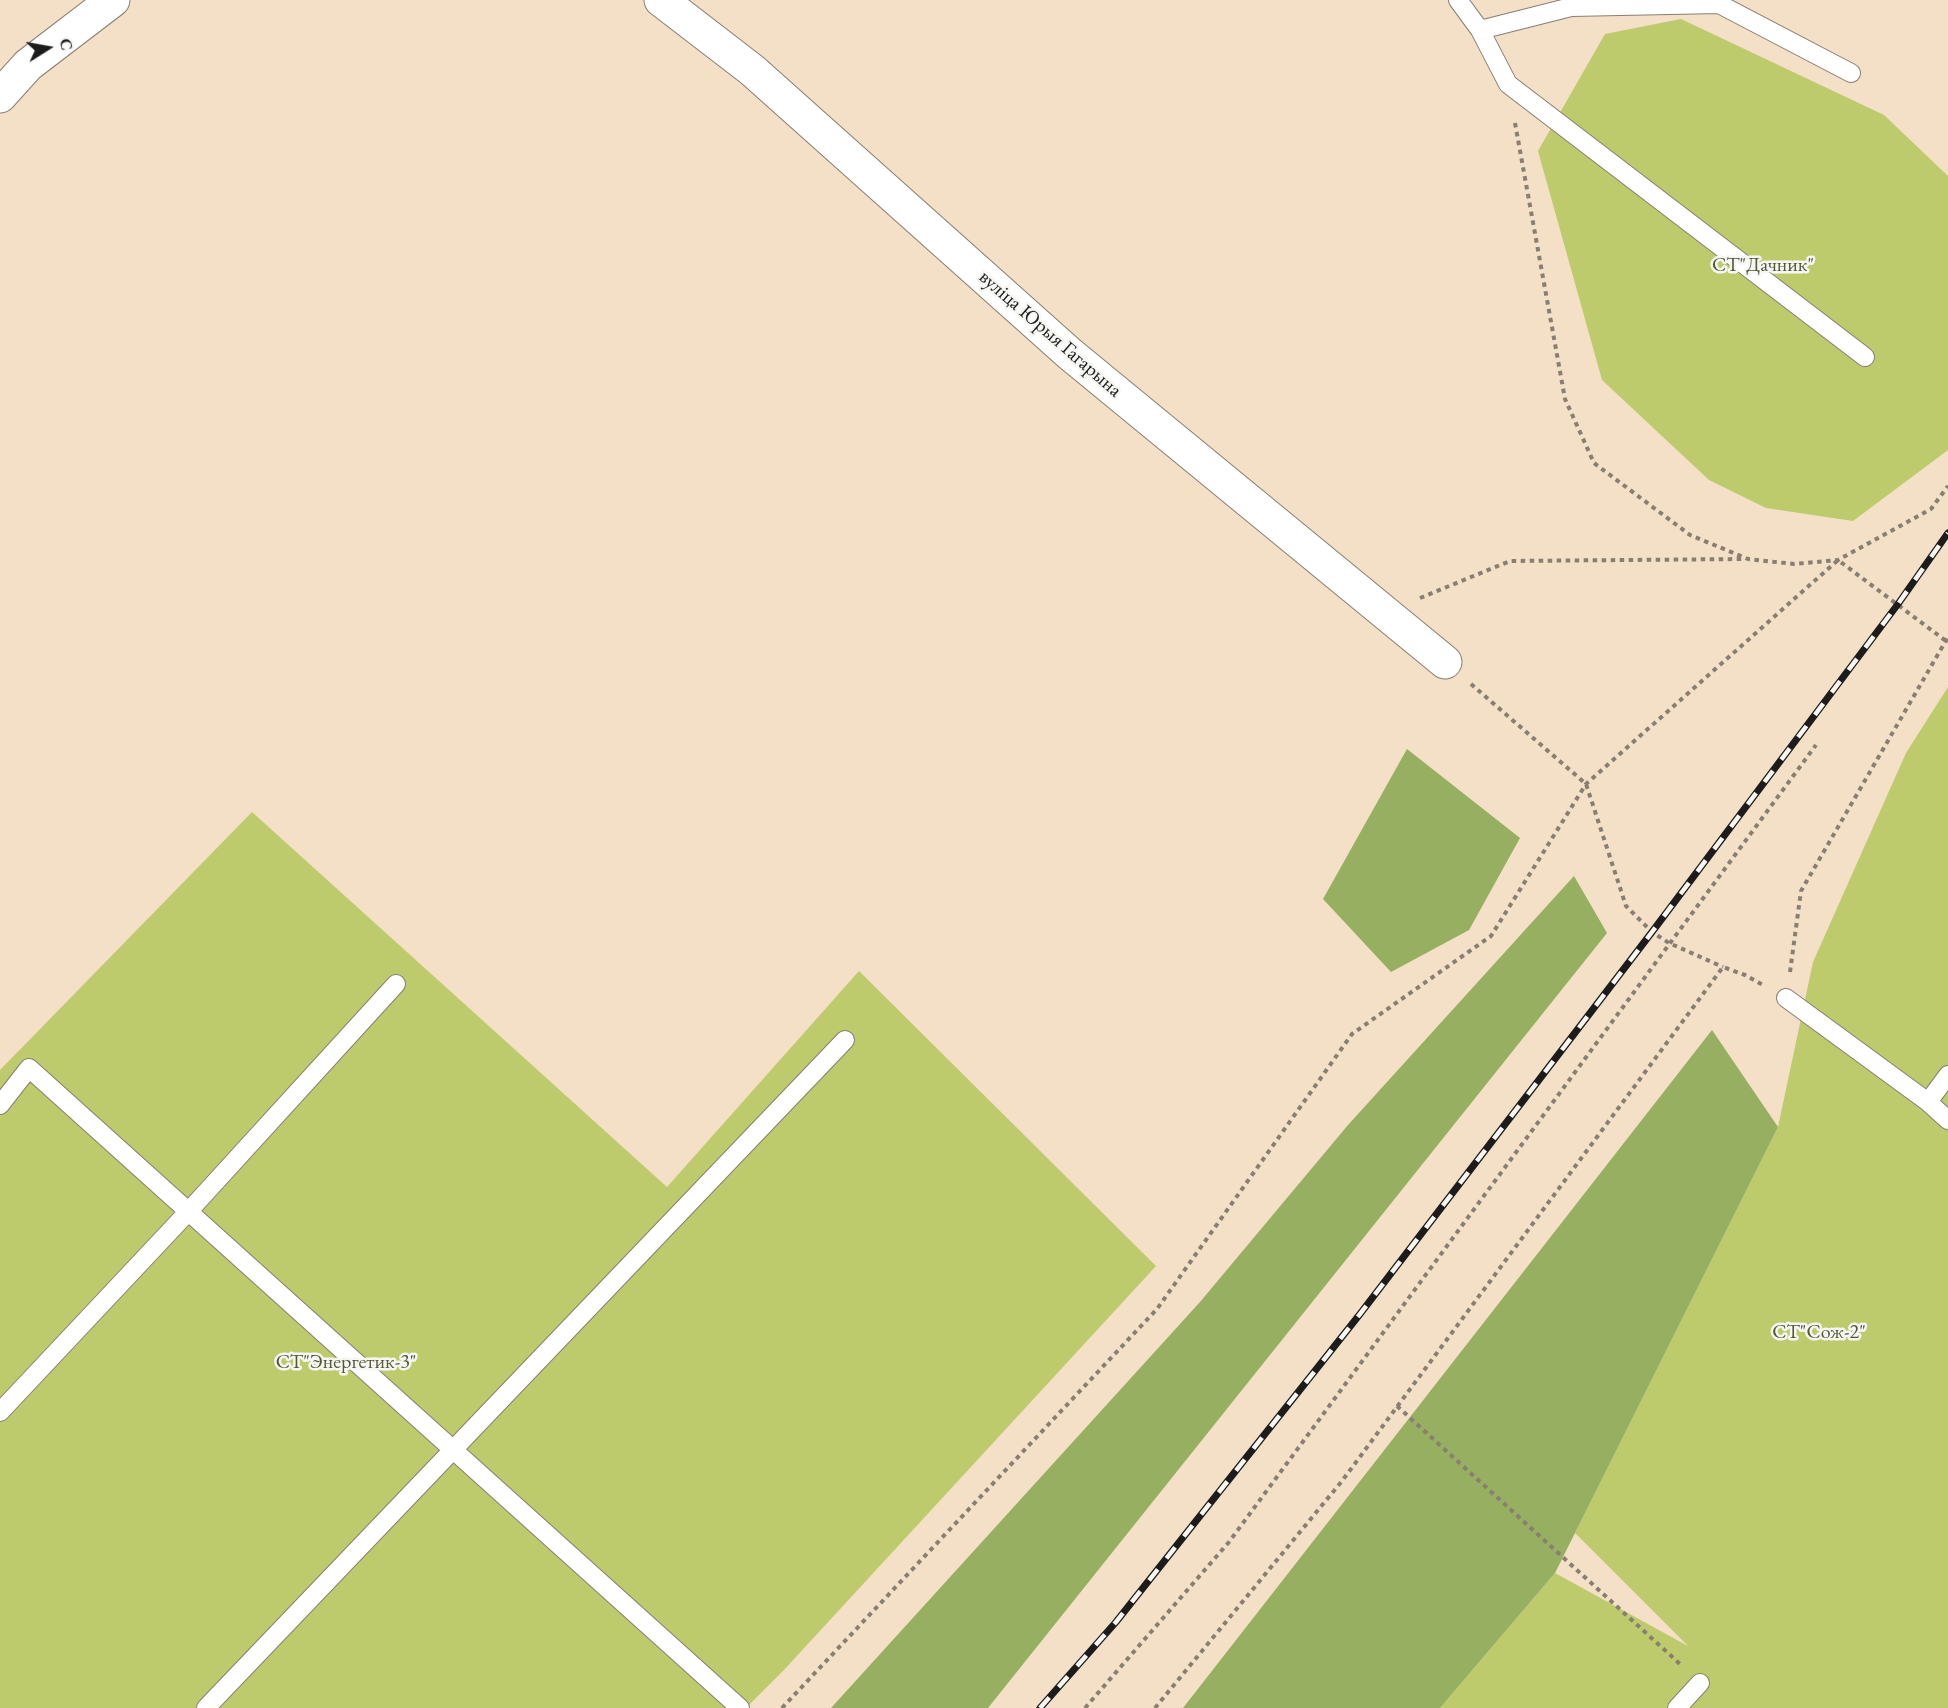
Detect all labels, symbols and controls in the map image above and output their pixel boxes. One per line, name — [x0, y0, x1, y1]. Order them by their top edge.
north arrow — [18, 18, 78, 78]
text: С — [55, 37, 78, 52]
park label: СТ"Дачник" — [1712, 254, 1814, 278]
street label: вуліца Юрыя Гагарына — [974, 265, 1126, 403]
park label: СТ"Сож-2" — [1772, 1321, 1866, 1345]
park label: СТ"Энергетик-3" — [276, 1351, 416, 1375]

